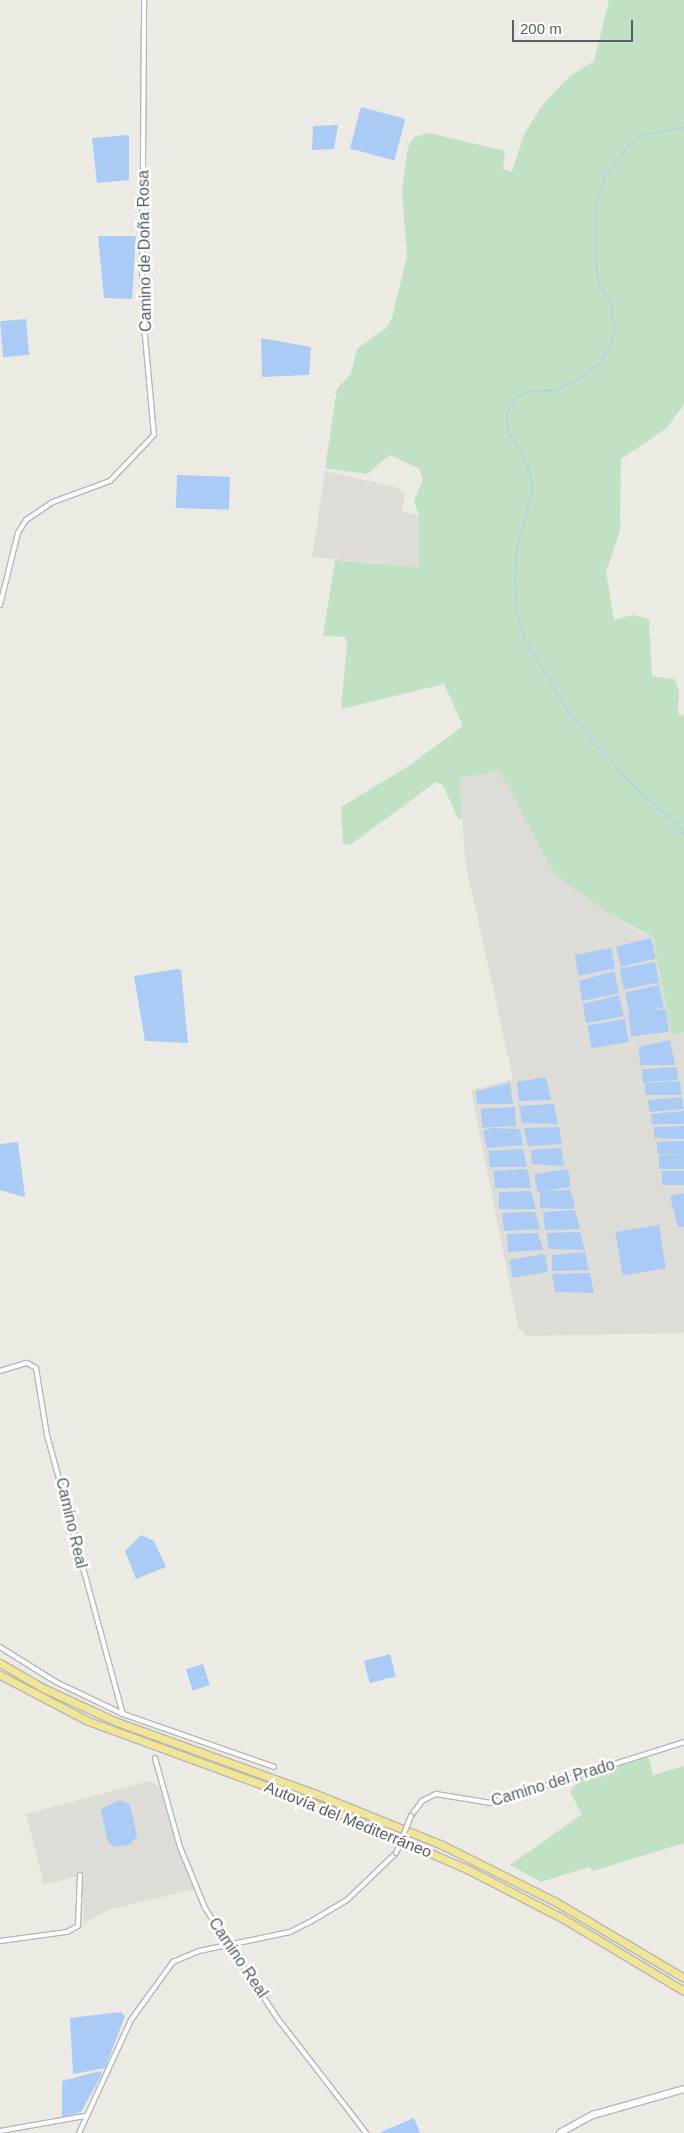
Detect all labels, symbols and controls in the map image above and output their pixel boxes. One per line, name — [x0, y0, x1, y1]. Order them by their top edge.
scale bar — [514, 10, 635, 42]
text: 200 m — [520, 20, 562, 37]
street label: Camino de Doña Rosa — [134, 170, 156, 332]
street label: Camino Real — [51, 1476, 91, 1570]
street label: Camino del Prado — [489, 1755, 617, 1811]
street label: Autovía del Mediterráneo — [262, 1778, 434, 1862]
street label: Camino Real — [204, 1914, 272, 2002]

